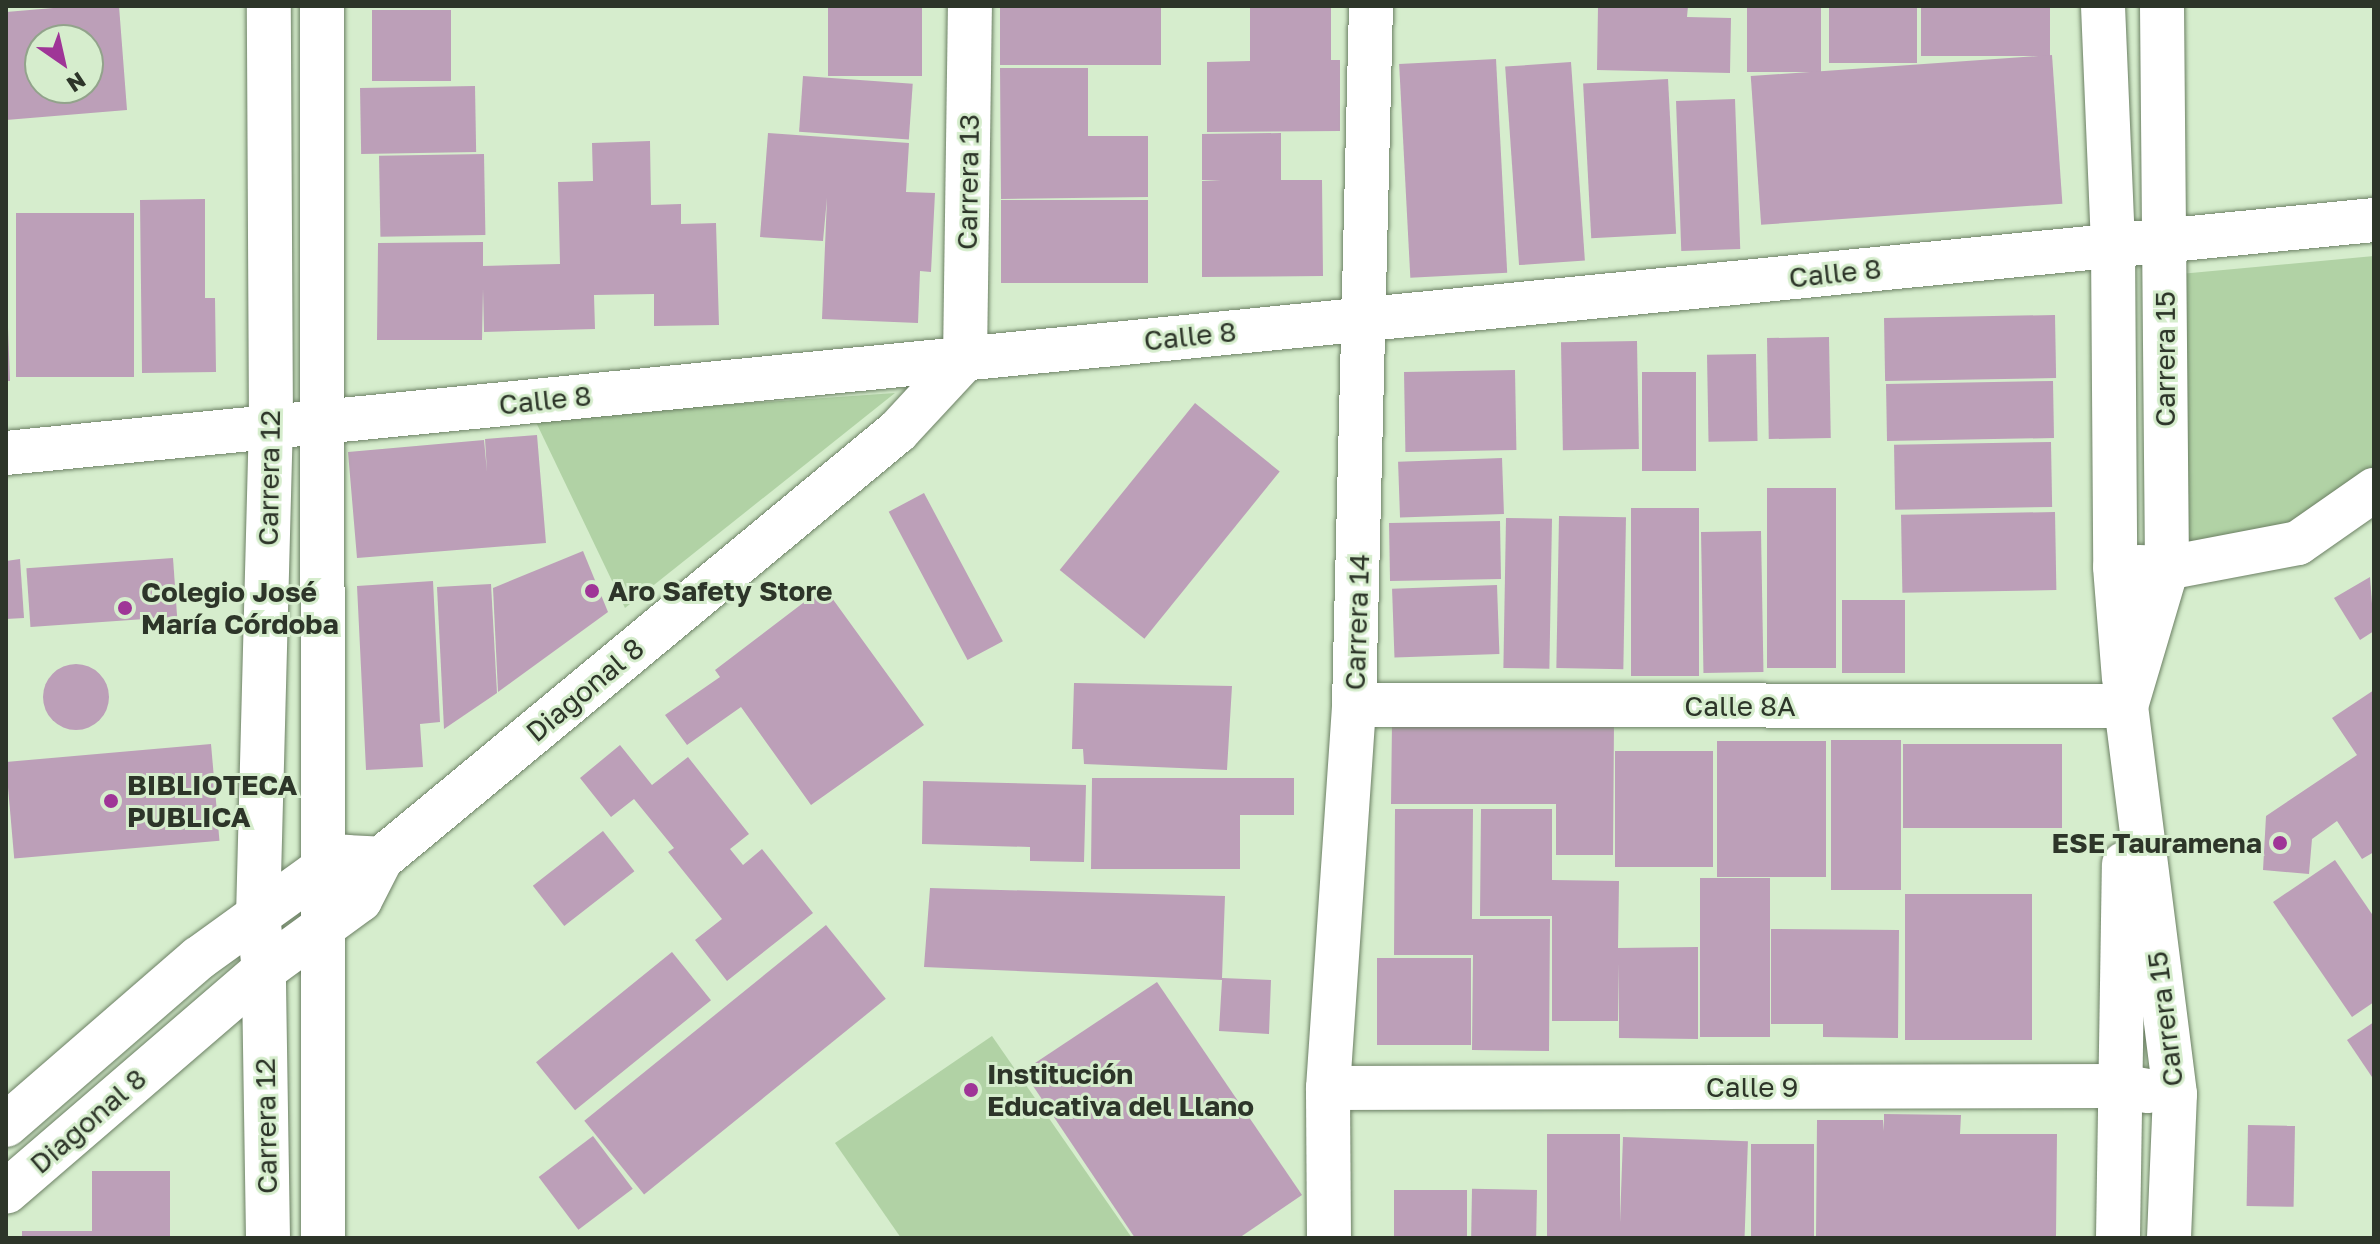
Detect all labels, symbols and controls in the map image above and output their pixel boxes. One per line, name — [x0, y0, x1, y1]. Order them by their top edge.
north arrow — [24, 24, 104, 104]
text: N — [62, 67, 91, 99]
street label: Carrera 13 — [950, 114, 986, 250]
street label: Calle 8 — [1787, 251, 1883, 295]
street label: Carrera 15 — [2148, 291, 2182, 427]
street label: Calle 8 — [1142, 314, 1238, 358]
street label: Calle 8 — [497, 378, 593, 422]
street label: Carrera 12 — [251, 410, 287, 546]
street label: Carrera 14 — [1338, 553, 1376, 691]
place label: Aro Safety Store — [608, 574, 832, 608]
place label: Colegio José María Córdoba — [141, 575, 339, 641]
marker: Aro Safety Store — [583, 582, 601, 600]
marker: Colegio José María Córdoba — [116, 599, 134, 617]
street label: Diagonal 8 — [519, 631, 651, 749]
street label: Calle 8A — [1684, 689, 1796, 723]
place label: BIBLIOTECA PUBLICA — [127, 768, 298, 834]
marker: BIBLIOTECA PUBLICA — [102, 792, 120, 810]
place label: ESE Tauramena — [2051, 826, 2262, 860]
marker: ESE Tauramena — [2269, 832, 2291, 854]
street label: Carrera 15 — [2140, 949, 2190, 1089]
place label: Institución Educativa del Llano — [987, 1057, 1254, 1123]
street label: Carrera 12 — [248, 1058, 284, 1194]
street label: Diagonal 8 — [23, 1061, 153, 1181]
street label: Calle 9 — [1706, 1070, 1798, 1104]
marker: Institución Educativa del Llano — [962, 1081, 980, 1099]

